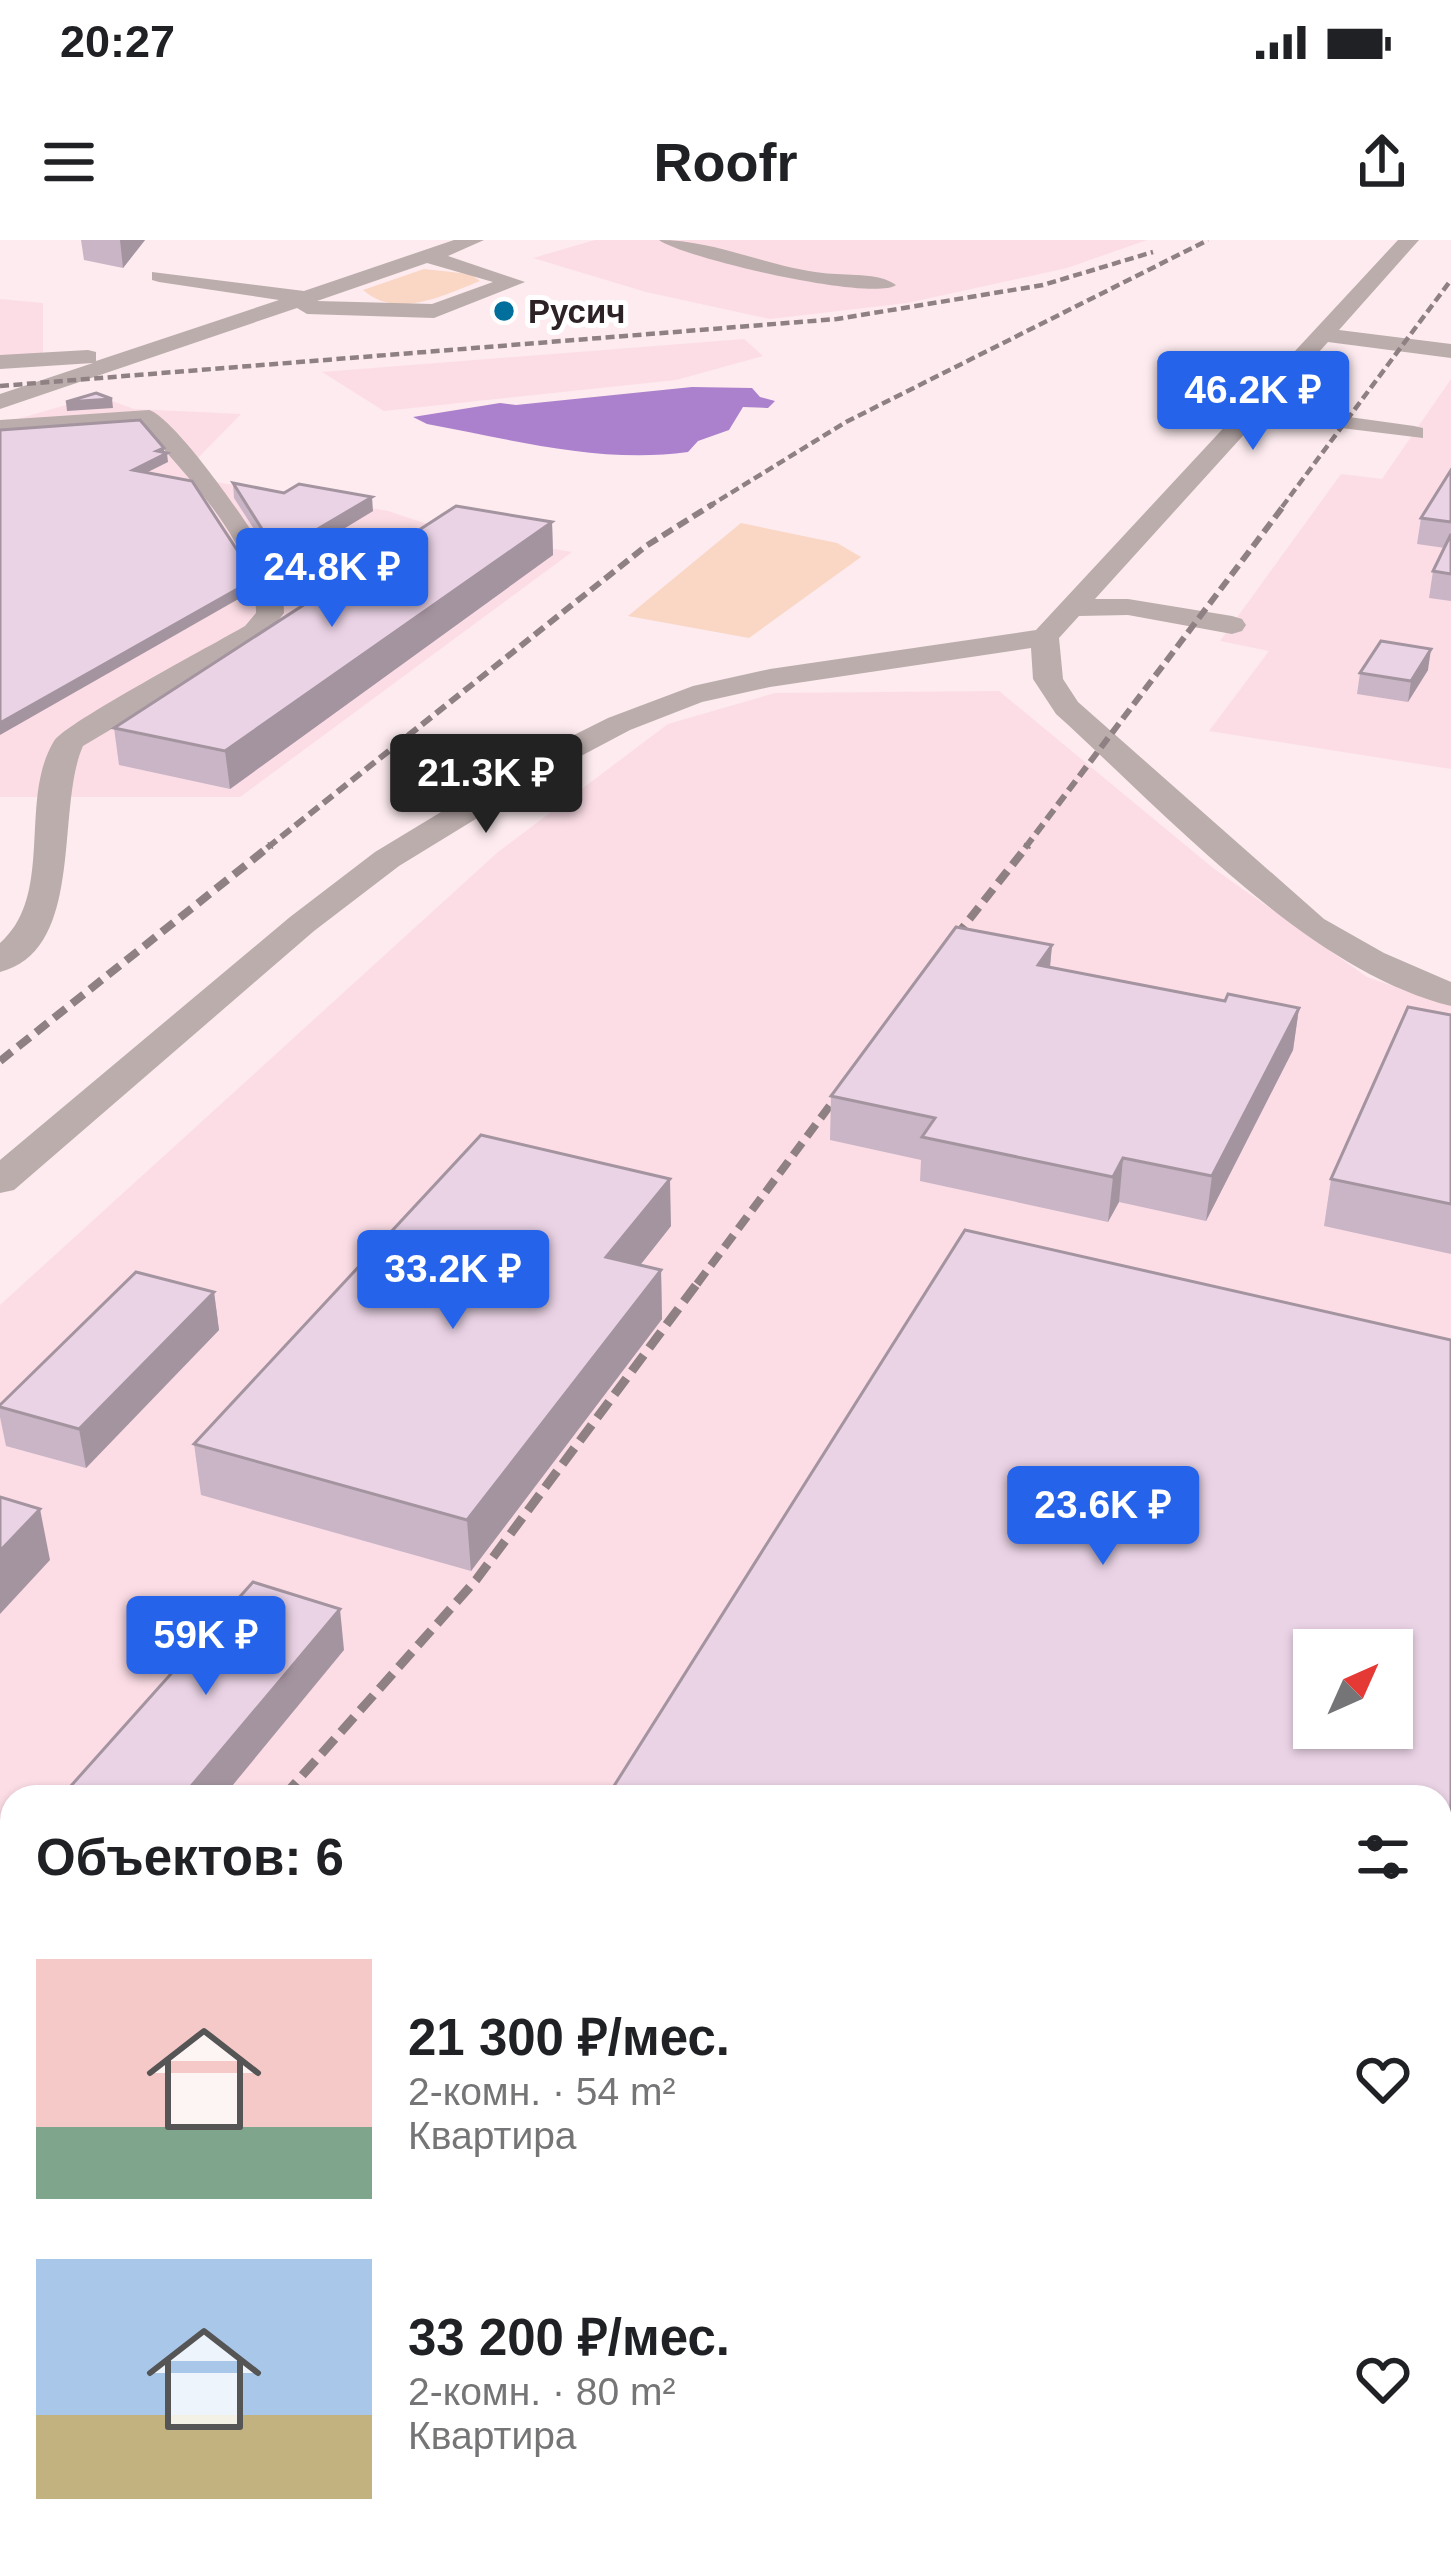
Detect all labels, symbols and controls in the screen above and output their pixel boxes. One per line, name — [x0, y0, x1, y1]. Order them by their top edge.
text: 20:27 — [60, 16, 175, 67]
icon: menu — [36, 129, 102, 195]
icon: share — [1349, 129, 1415, 195]
text: Roofr — [654, 132, 797, 192]
place label: Русич — [528, 293, 625, 330]
marker: Русич — [491, 298, 517, 324]
pin: 46.2K ₽ — [1142, 351, 1364, 453]
text: 46.2K ₽ — [1184, 368, 1322, 411]
pin: 24.8K ₽ — [221, 528, 443, 630]
text: 24.8K ₽ — [263, 545, 401, 588]
pin: 21.3K ₽ — [375, 734, 597, 836]
text: 21.3K ₽ — [417, 751, 555, 794]
pin: 33.2K ₽ — [342, 1230, 564, 1332]
text: 33.2K ₽ — [384, 1247, 522, 1290]
pin: 23.6K ₽ — [992, 1466, 1214, 1568]
text: 23.6K ₽ — [1034, 1483, 1172, 1526]
pin: 59K ₽ — [122, 1596, 290, 1698]
text: 59K ₽ — [153, 1613, 259, 1656]
north arrow — [1293, 1629, 1413, 1749]
map controls — [1293, 1629, 1413, 1749]
icon: filters — [1350, 1824, 1416, 1890]
text: Объектов: 6 — [36, 1829, 344, 1886]
icon: home — [132, 2007, 276, 2151]
text: 21 300 ₽/мес. — [408, 2009, 730, 2066]
icon: heart — [1350, 2046, 1416, 2112]
text: 2-комн. · 54 m² — [408, 2070, 675, 2113]
text: Квартира — [408, 2114, 577, 2157]
icon: home — [132, 2307, 276, 2451]
text: 33 200 ₽/мес. — [408, 2309, 730, 2366]
icon: heart — [1350, 2346, 1416, 2412]
text: 2-комн. · 80 m² — [408, 2370, 675, 2413]
text: Квартира — [408, 2414, 577, 2457]

